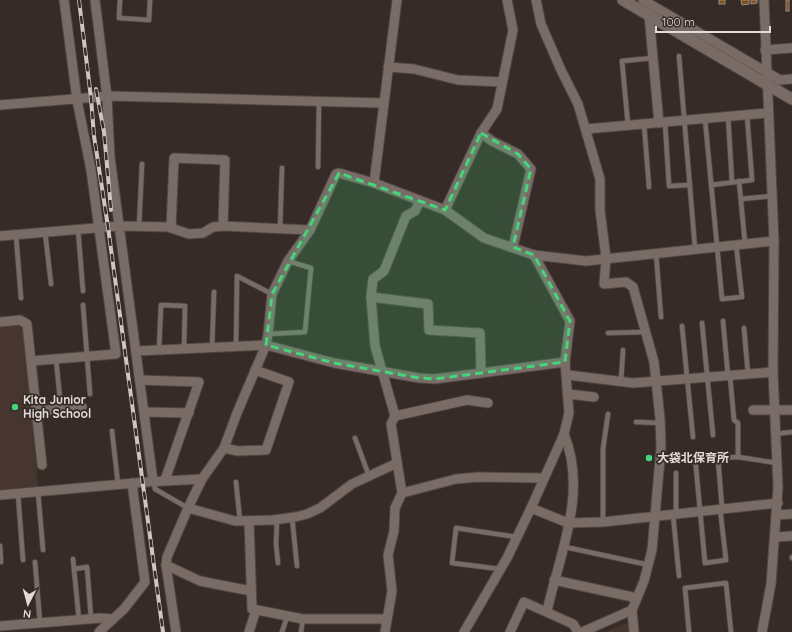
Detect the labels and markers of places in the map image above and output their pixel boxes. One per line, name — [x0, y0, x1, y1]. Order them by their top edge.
place label: Kita Junior High School — [23, 392, 91, 421]
marker: Kita Junior High School — [10, 402, 20, 412]
place label: 大袋北保育所 — [657, 450, 729, 465]
marker: 大袋北保育所 — [644, 453, 654, 463]

